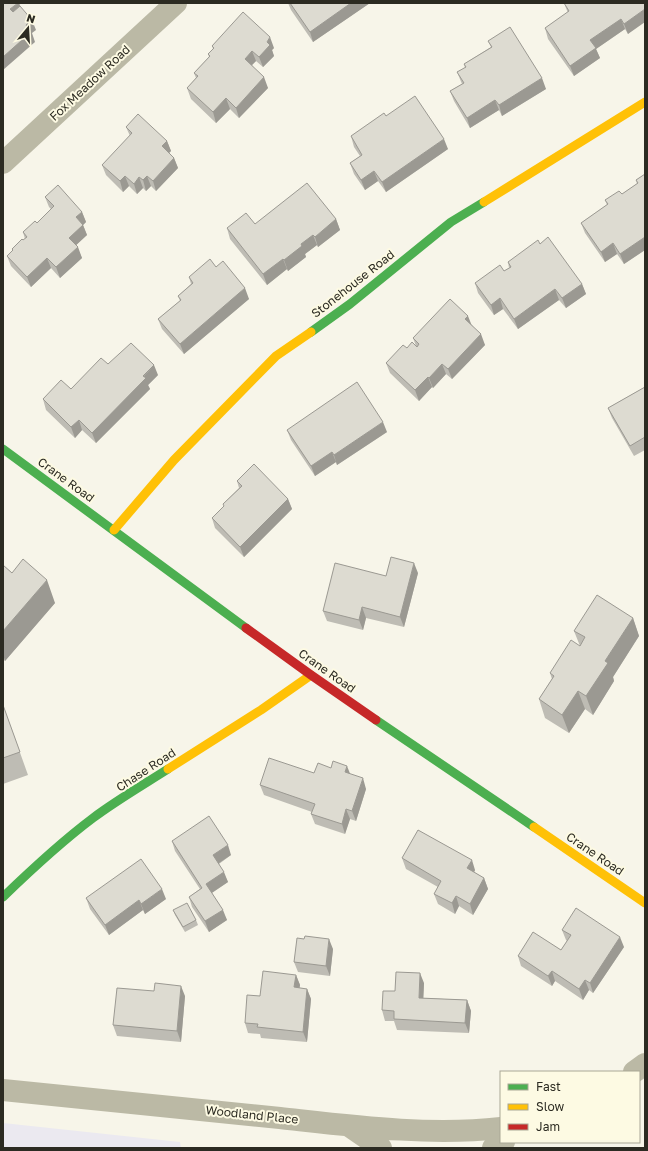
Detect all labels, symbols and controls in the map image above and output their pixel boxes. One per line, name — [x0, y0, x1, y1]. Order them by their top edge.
north arrow — [8, 8, 48, 48]
text: N — [25, 11, 37, 25]
street label: Fox Meadow Road — [46, 42, 133, 124]
street label: Stonehouse Road — [308, 246, 397, 321]
street label: Crane Road — [35, 454, 98, 505]
street label: Crane Road — [296, 645, 359, 696]
street label: Chase Road — [113, 745, 178, 794]
street label: Crane Road — [564, 829, 627, 878]
legend — [500, 1071, 640, 1143]
text: Fast — [536, 1079, 561, 1094]
text: Slow — [536, 1099, 564, 1114]
street label: Woodland Place — [205, 1102, 299, 1127]
text: Jam — [536, 1119, 560, 1134]

